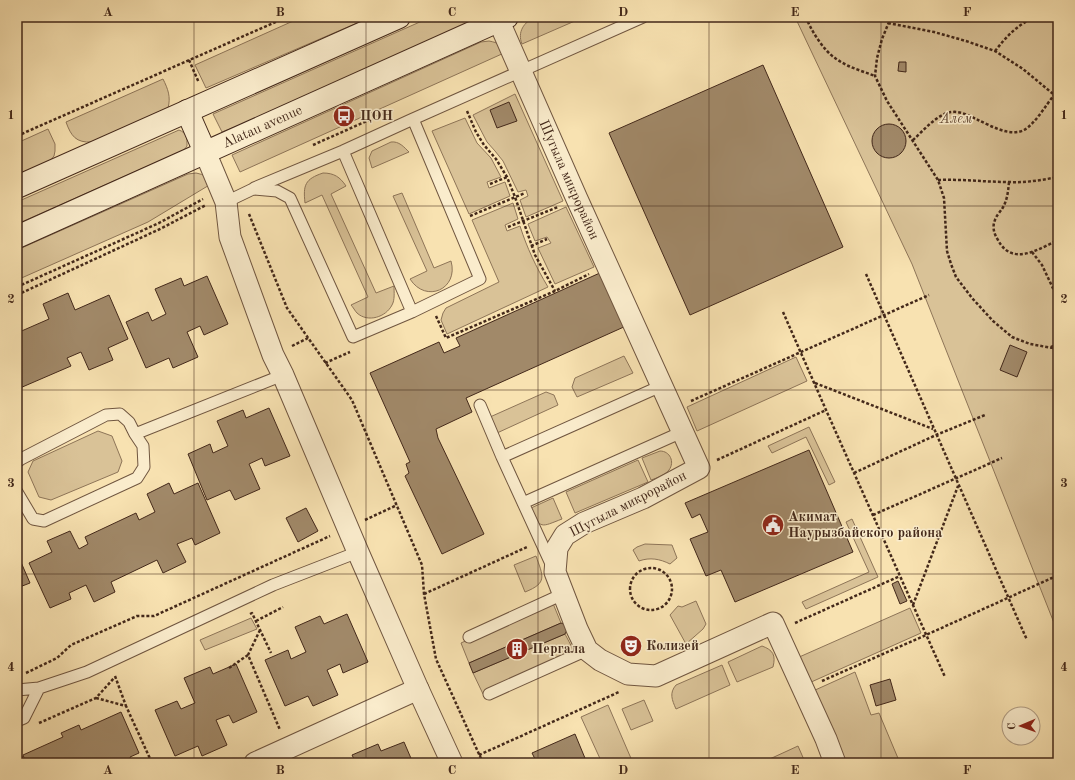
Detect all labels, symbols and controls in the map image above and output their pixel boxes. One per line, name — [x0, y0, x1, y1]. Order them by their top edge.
text: A — [103, 6, 113, 19]
text: B — [275, 6, 285, 19]
text: C — [448, 6, 456, 19]
text: D — [618, 6, 628, 19]
text: E — [791, 6, 800, 19]
text: F — [963, 6, 972, 19]
street label: Alatau avenue — [220, 103, 304, 151]
bus stop icon: ЦОН — [331, 103, 357, 129]
text: 1 — [7, 109, 15, 122]
place label: ЦОН — [360, 109, 393, 123]
text: 1 — [1060, 109, 1068, 122]
park label: Алем — [939, 112, 973, 126]
street label: Шугыла микрорайон — [536, 118, 602, 242]
text: 2 — [7, 293, 15, 306]
text: 2 — [1060, 293, 1068, 306]
street label: Шугыла микрорайон — [567, 468, 689, 540]
text: 3 — [7, 477, 15, 490]
text: 3 — [1060, 477, 1068, 490]
place label: Акимат Наурызбайского района — [788, 510, 942, 540]
public building icon: Акимат Наурызбайского района — [760, 512, 786, 538]
theatre icon: Колизей — [618, 633, 644, 659]
building icon: Пергала — [504, 636, 530, 662]
place label: Колизей — [646, 639, 699, 653]
place label: Пергала — [532, 642, 585, 656]
text: 4 — [7, 661, 15, 674]
text: 4 — [1060, 661, 1068, 674]
north arrow — [1001, 706, 1041, 746]
text: С — [1007, 722, 1018, 730]
text: A — [103, 764, 113, 777]
text: B — [275, 764, 285, 777]
text: C — [448, 764, 456, 777]
text: D — [618, 764, 628, 777]
text: E — [791, 764, 800, 777]
text: F — [963, 764, 972, 777]

